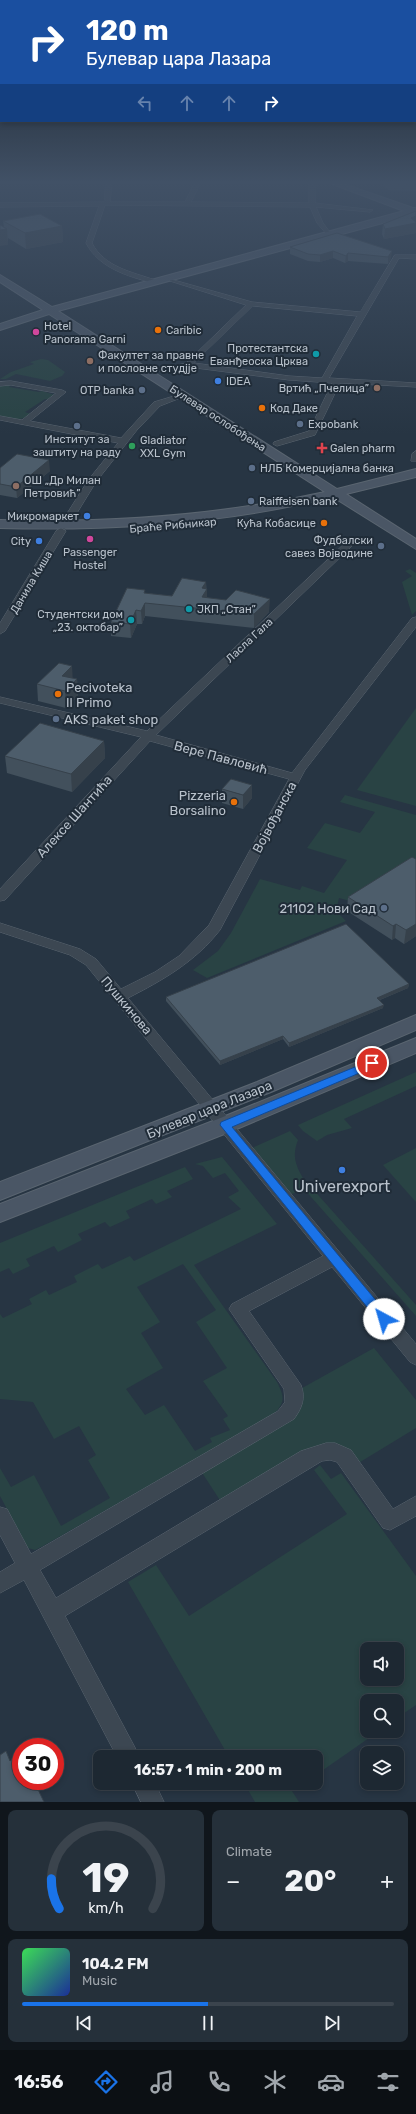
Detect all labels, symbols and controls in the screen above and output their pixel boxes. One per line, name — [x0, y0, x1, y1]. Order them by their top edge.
text: 120 m — [86, 14, 169, 47]
icon: right — [20, 16, 72, 68]
text: Булевар цара Лазара — [86, 48, 271, 70]
icon: left — [134, 92, 156, 114]
icon: ahead — [176, 92, 198, 114]
icon: ahead — [218, 92, 240, 114]
icon: right — [260, 92, 282, 114]
place label: Hotel Panorama Garni — [44, 320, 126, 346]
place label: Caribic — [166, 324, 202, 337]
marker: Caribic — [153, 325, 163, 335]
marker: Hotel Panorama Garni — [31, 327, 41, 337]
place label: Протестантска Еванђеоска Црква — [210, 342, 308, 368]
place label: Факултет за правне и пословне студјје — [98, 349, 204, 375]
marker: Протестантска Еванђеоска Црква — [311, 349, 321, 359]
marker: Факултет за правне и пословне студјје — [85, 356, 95, 366]
place label: IDEA — [226, 375, 251, 388]
marker: IDEA — [213, 376, 223, 386]
street label: Булевар ослобођења — [167, 382, 268, 454]
place label: Вртић „Пчелица” — [279, 382, 369, 395]
marker: Вртић „Пчелица” — [372, 383, 382, 393]
place label: OTP banka — [80, 384, 134, 397]
marker: OTP banka — [137, 385, 147, 395]
place label: Код Даке — [270, 402, 318, 415]
marker: Код Даке — [257, 403, 267, 413]
place label: Expobank — [308, 418, 359, 431]
marker: Expobank — [295, 419, 305, 429]
marker: Институт за заштиту на раду — [72, 421, 82, 431]
place label: Институт за заштиту на раду — [33, 433, 121, 459]
place label: Gladiator XXL Gym — [140, 434, 187, 460]
marker: Gladiator XXL Gym — [127, 441, 137, 451]
place label: Galen pharm — [330, 442, 395, 455]
marker: Galen pharm — [317, 443, 327, 453]
place label: НЛБ Комерцијална банка — [260, 462, 394, 475]
marker: НЛБ Комерцијална банка — [247, 463, 257, 473]
place label: ОШ „Др Милан Петровић” — [24, 474, 101, 500]
marker: ОШ „Др Милан Петровић” — [11, 481, 21, 491]
place label: Raiffeisen bank — [259, 495, 338, 508]
marker: Raiffeisen bank — [246, 496, 256, 506]
place label: Микромаркет — [7, 510, 79, 523]
marker: Микромаркет — [82, 511, 92, 521]
street label: Браће Рибникар — [129, 515, 217, 536]
place label: Кућа Кобасице — [237, 517, 316, 530]
marker: Кућа Кобасице — [319, 518, 329, 528]
marker: Passenger Hostel — [85, 534, 95, 544]
place label: Фудбалски савез Војводине — [285, 534, 373, 560]
place label: City — [11, 535, 31, 548]
marker: City — [34, 536, 44, 546]
marker: Фудбалски савез Војводине — [376, 541, 386, 551]
place label: Passenger Hostel — [63, 546, 118, 572]
street label: Данила Киша — [8, 549, 55, 616]
place label: ЈКП „Стан” — [197, 603, 256, 616]
marker: ЈКП „Стан” — [184, 604, 194, 614]
place label: Студентски дом „23. октобар” — [37, 608, 123, 634]
marker: Студентски дом „23. октобар” — [126, 615, 136, 625]
street label: Ласла Гала — [223, 615, 275, 665]
place label: Pecivoteka Il Primo — [66, 680, 132, 710]
marker: Pecivoteka Il Primo — [53, 689, 63, 699]
place label: AKS paket shop — [64, 712, 158, 727]
marker: AKS paket shop — [51, 714, 61, 724]
street label: Вере Павловић — [172, 738, 269, 777]
street label: Алексе Шантића — [34, 772, 115, 860]
street label: Војвођанска — [249, 779, 299, 855]
place label: Pizzeria Borsalino — [169, 788, 226, 818]
marker: Pizzeria Borsalino — [229, 797, 239, 807]
place label: 21102 Нови Сад — [279, 901, 376, 916]
marker: 21102 Нови Сад — [379, 903, 389, 913]
street label: Пушкинова — [98, 973, 155, 1037]
pin — [355, 1046, 389, 1080]
icon: arrive — [361, 1052, 383, 1074]
street label: Булевар цара Лазара — [144, 1077, 274, 1141]
marker: Univerexport — [337, 1165, 347, 1175]
place label: Univerexport — [294, 1177, 390, 1196]
position arrow — [363, 1298, 405, 1340]
map controls — [360, 1642, 404, 1790]
button: sound — [360, 1642, 404, 1686]
button: search — [360, 1694, 404, 1738]
speed limit sign: 30 — [12, 1738, 64, 1790]
button: layers — [360, 1746, 404, 1790]
text: 16:57 · 1 min · 200 m — [134, 1761, 282, 1779]
text: Climate — [226, 1844, 272, 1859]
text: 19 — [82, 1852, 130, 1901]
text: 20° — [284, 1863, 336, 1899]
text: − — [226, 1868, 240, 1895]
text: + — [380, 1868, 394, 1895]
text: km/h — [88, 1899, 124, 1916]
text: 104.2 FM — [82, 1955, 149, 1973]
text: Music — [82, 1973, 117, 1988]
icon: previous — [73, 2012, 95, 2034]
icon: pause — [197, 2012, 219, 2034]
icon: next — [321, 2012, 343, 2034]
icon: directions — [92, 2068, 120, 2096]
icon: music — [148, 2068, 176, 2096]
icon: phone — [205, 2068, 233, 2096]
icon: climate — [261, 2068, 289, 2096]
icon: car — [317, 2068, 345, 2096]
icon: filters — [374, 2068, 402, 2096]
text: 16:56 — [14, 2071, 63, 2093]

